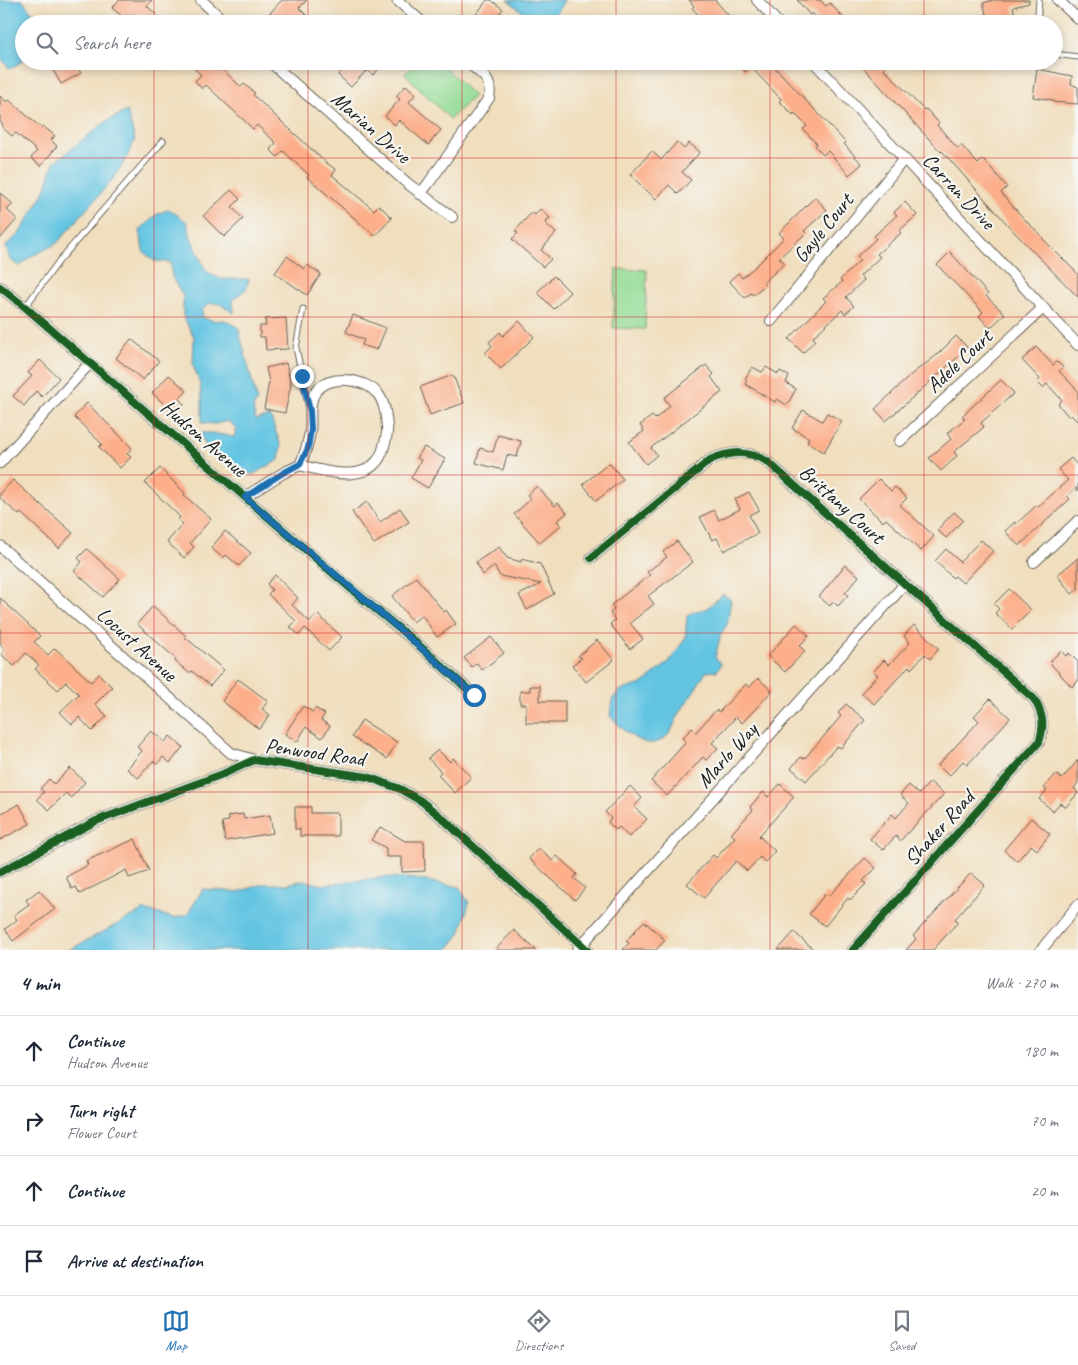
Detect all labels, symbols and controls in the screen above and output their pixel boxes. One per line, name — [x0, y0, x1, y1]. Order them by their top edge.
search box — [15, 15, 1063, 70]
icon: search — [33, 29, 61, 57]
text: Search here — [73, 31, 150, 55]
street label: Marian Drive — [326, 86, 417, 169]
street label: Carran Drive — [917, 147, 1002, 236]
street label: Gayle Court — [787, 187, 860, 268]
street label: Adele Court — [921, 323, 999, 398]
route end — [291, 365, 314, 388]
street label: Hudson Avenue — [156, 394, 253, 483]
street label: Brittany Court — [794, 459, 892, 551]
street label: Locust Avenue — [91, 601, 183, 688]
route start — [463, 684, 486, 707]
street label: Marlo Way — [691, 716, 764, 793]
street label: Penwood Road — [264, 732, 370, 772]
street label: Shaker Road — [898, 782, 982, 871]
text: 4 min — [20, 970, 60, 996]
text: Walk · 270 m — [986, 973, 1058, 993]
text: Continue — [67, 1029, 124, 1053]
icon: ahead — [20, 1037, 48, 1065]
text: 180 m — [1024, 1041, 1058, 1061]
text: Hudson Avenue — [67, 1053, 147, 1073]
text: Turn right — [67, 1099, 134, 1123]
icon: right — [20, 1107, 48, 1135]
text: 70 m — [1031, 1111, 1058, 1131]
text: Flower Court — [67, 1123, 136, 1143]
icon: ahead — [20, 1177, 48, 1205]
text: Continue — [67, 1179, 124, 1203]
text: 20 m — [1031, 1181, 1058, 1201]
icon: arrive — [20, 1247, 48, 1275]
text: Arrive at destination — [67, 1249, 203, 1273]
tab: Map — [162, 1307, 190, 1354]
tab: Directions — [515, 1307, 563, 1354]
tab: Saved — [888, 1307, 916, 1354]

